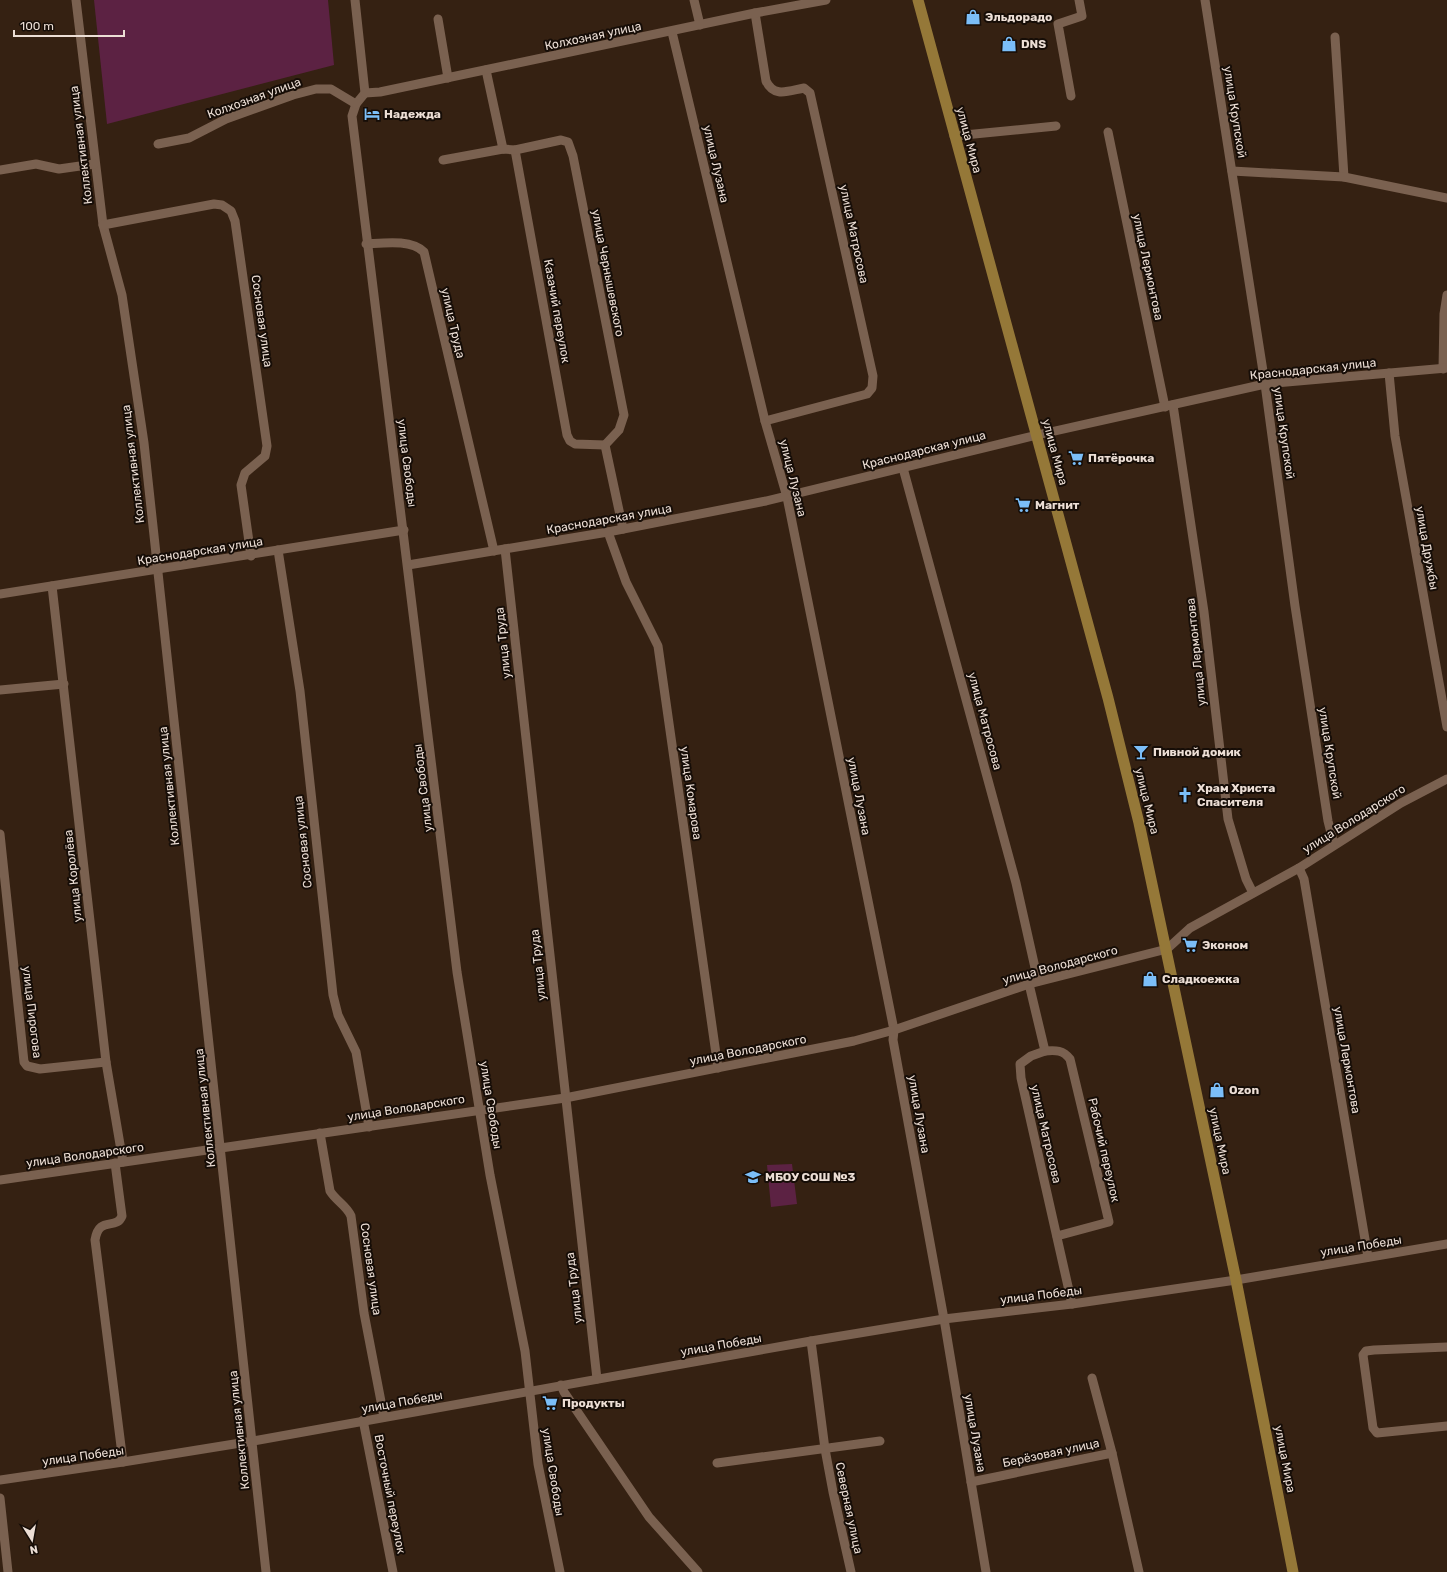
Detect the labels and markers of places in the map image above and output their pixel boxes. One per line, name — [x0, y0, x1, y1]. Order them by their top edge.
shop icon: Эльдорадо — [964, 8, 982, 26]
place label: Эльдорадо — [985, 10, 1052, 24]
shop icon: DNS — [1000, 35, 1018, 53]
place label: DNS — [1021, 37, 1046, 51]
hotel icon: Надежда — [363, 105, 381, 123]
place label: Надежда — [384, 107, 441, 121]
supermarket icon: Пятёрочка — [1067, 449, 1085, 467]
place label: Пятёрочка — [1088, 451, 1154, 465]
supermarket icon: Магнит — [1014, 496, 1032, 514]
place label: Магнит — [1035, 498, 1080, 512]
bar icon: Пивной домик — [1132, 743, 1150, 761]
place label: Пивной домик — [1153, 745, 1242, 759]
place label: Храм Христа Спасителя — [1197, 781, 1275, 809]
church icon: Храм Христа Спасителя — [1176, 786, 1194, 804]
supermarket icon: Эконом — [1181, 936, 1199, 954]
place label: Эконом — [1202, 938, 1248, 952]
shop icon: Сладкоежка — [1141, 970, 1159, 988]
place label: Сладкоежка — [1162, 972, 1240, 986]
shop icon: Ozon — [1208, 1081, 1226, 1099]
place label: Ozon — [1229, 1083, 1259, 1097]
school or university icon: МБОУ СОШ №3 — [744, 1168, 762, 1186]
place label: МБОУ СОШ №3 — [765, 1170, 856, 1184]
supermarket icon: Продукты — [541, 1394, 559, 1412]
place label: Продукты — [562, 1396, 625, 1410]

